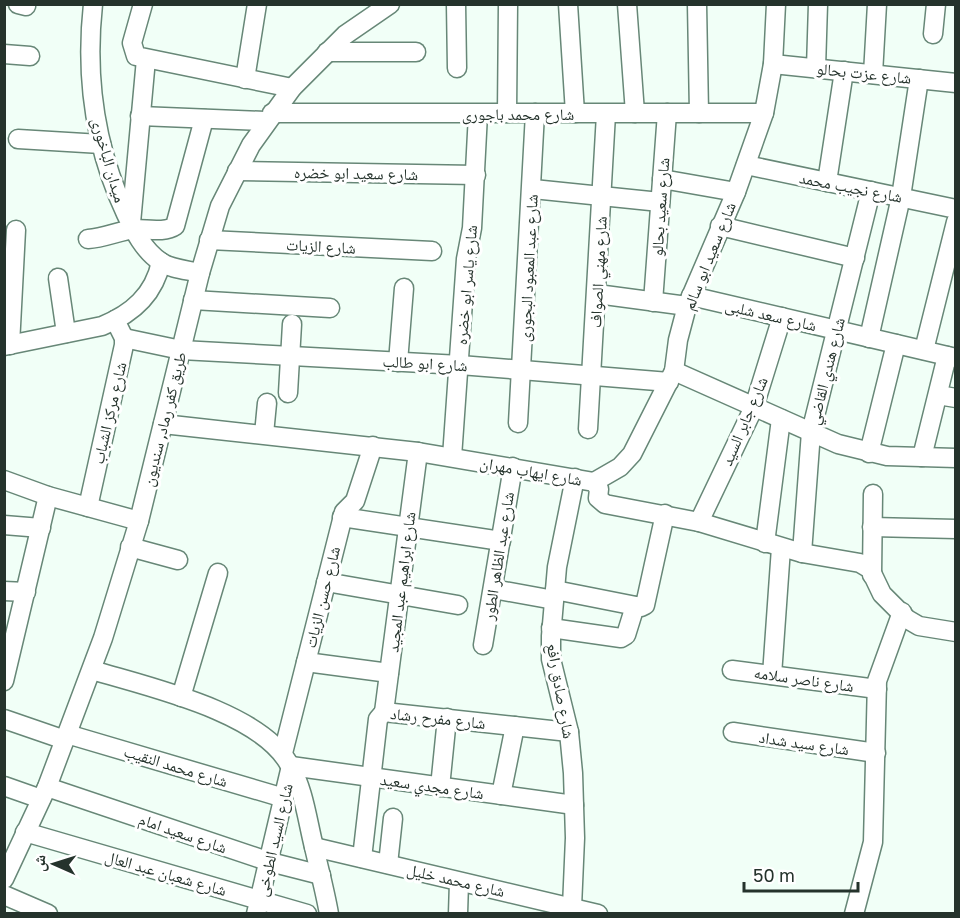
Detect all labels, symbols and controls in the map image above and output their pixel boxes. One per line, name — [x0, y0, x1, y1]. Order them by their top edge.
street label: شارع عزت بحالو — [815, 58, 912, 89]
street label: شارع محمد باجورى — [462, 104, 574, 125]
street label: ميدان الباخورى — [86, 115, 131, 205]
street label: شارع سعيد بحالو — [647, 157, 674, 257]
street label: شارع سعيد ابو خضره — [294, 162, 418, 185]
street label: شارع نجيب محمد — [798, 167, 904, 208]
street label: شارع عبد المعبود البجورى — [514, 194, 543, 343]
street label: شارع سعيد ابو سالم — [678, 199, 741, 313]
street label: شارع مهني الصواف — [585, 216, 614, 329]
street label: شارع ياسر ابو خضره — [451, 224, 482, 346]
street label: شارع الزيات — [285, 234, 356, 259]
street label: شارع سعد شلبى — [723, 295, 819, 336]
street label: شارع هندي القاضي — [803, 315, 852, 427]
street label: طريق كفر رماد, سنديون — [138, 350, 191, 489]
street label: شارع ابو طالب — [382, 351, 468, 376]
street label: شارع مركز الشباب — [88, 360, 131, 466]
street label: شارع جابر السيد — [716, 374, 773, 469]
street label: شارع ايهاب مهران — [478, 452, 584, 491]
street label: شارع عبد الظاهر الطور — [478, 490, 519, 623]
street label: شارع ابراهيم عبد المجيد — [382, 511, 421, 654]
street label: شارع حسن الزيات — [300, 544, 345, 650]
street label: شارع صادق رافع — [542, 642, 579, 740]
street label: شارع ناصر سلامه — [753, 662, 855, 697]
street label: شارع مفرح رشاد — [389, 703, 487, 734]
street label: شارع سيد شداد — [757, 727, 850, 760]
street label: شارع محمد النقيب — [121, 741, 230, 792]
street label: شارع مجدي سعيد — [379, 769, 485, 806]
street label: شارع السيد الطوخى — [251, 781, 298, 899]
street label: شارع سعيد امام — [136, 809, 230, 858]
north arrow — [24, 834, 84, 894]
street label: شارع شعبان عبد العال — [103, 846, 229, 901]
text: ش — [29, 854, 49, 872]
scale bar — [744, 855, 858, 893]
street label: شارع محمد خليل — [405, 859, 507, 902]
text: 50 m — [753, 864, 795, 886]

